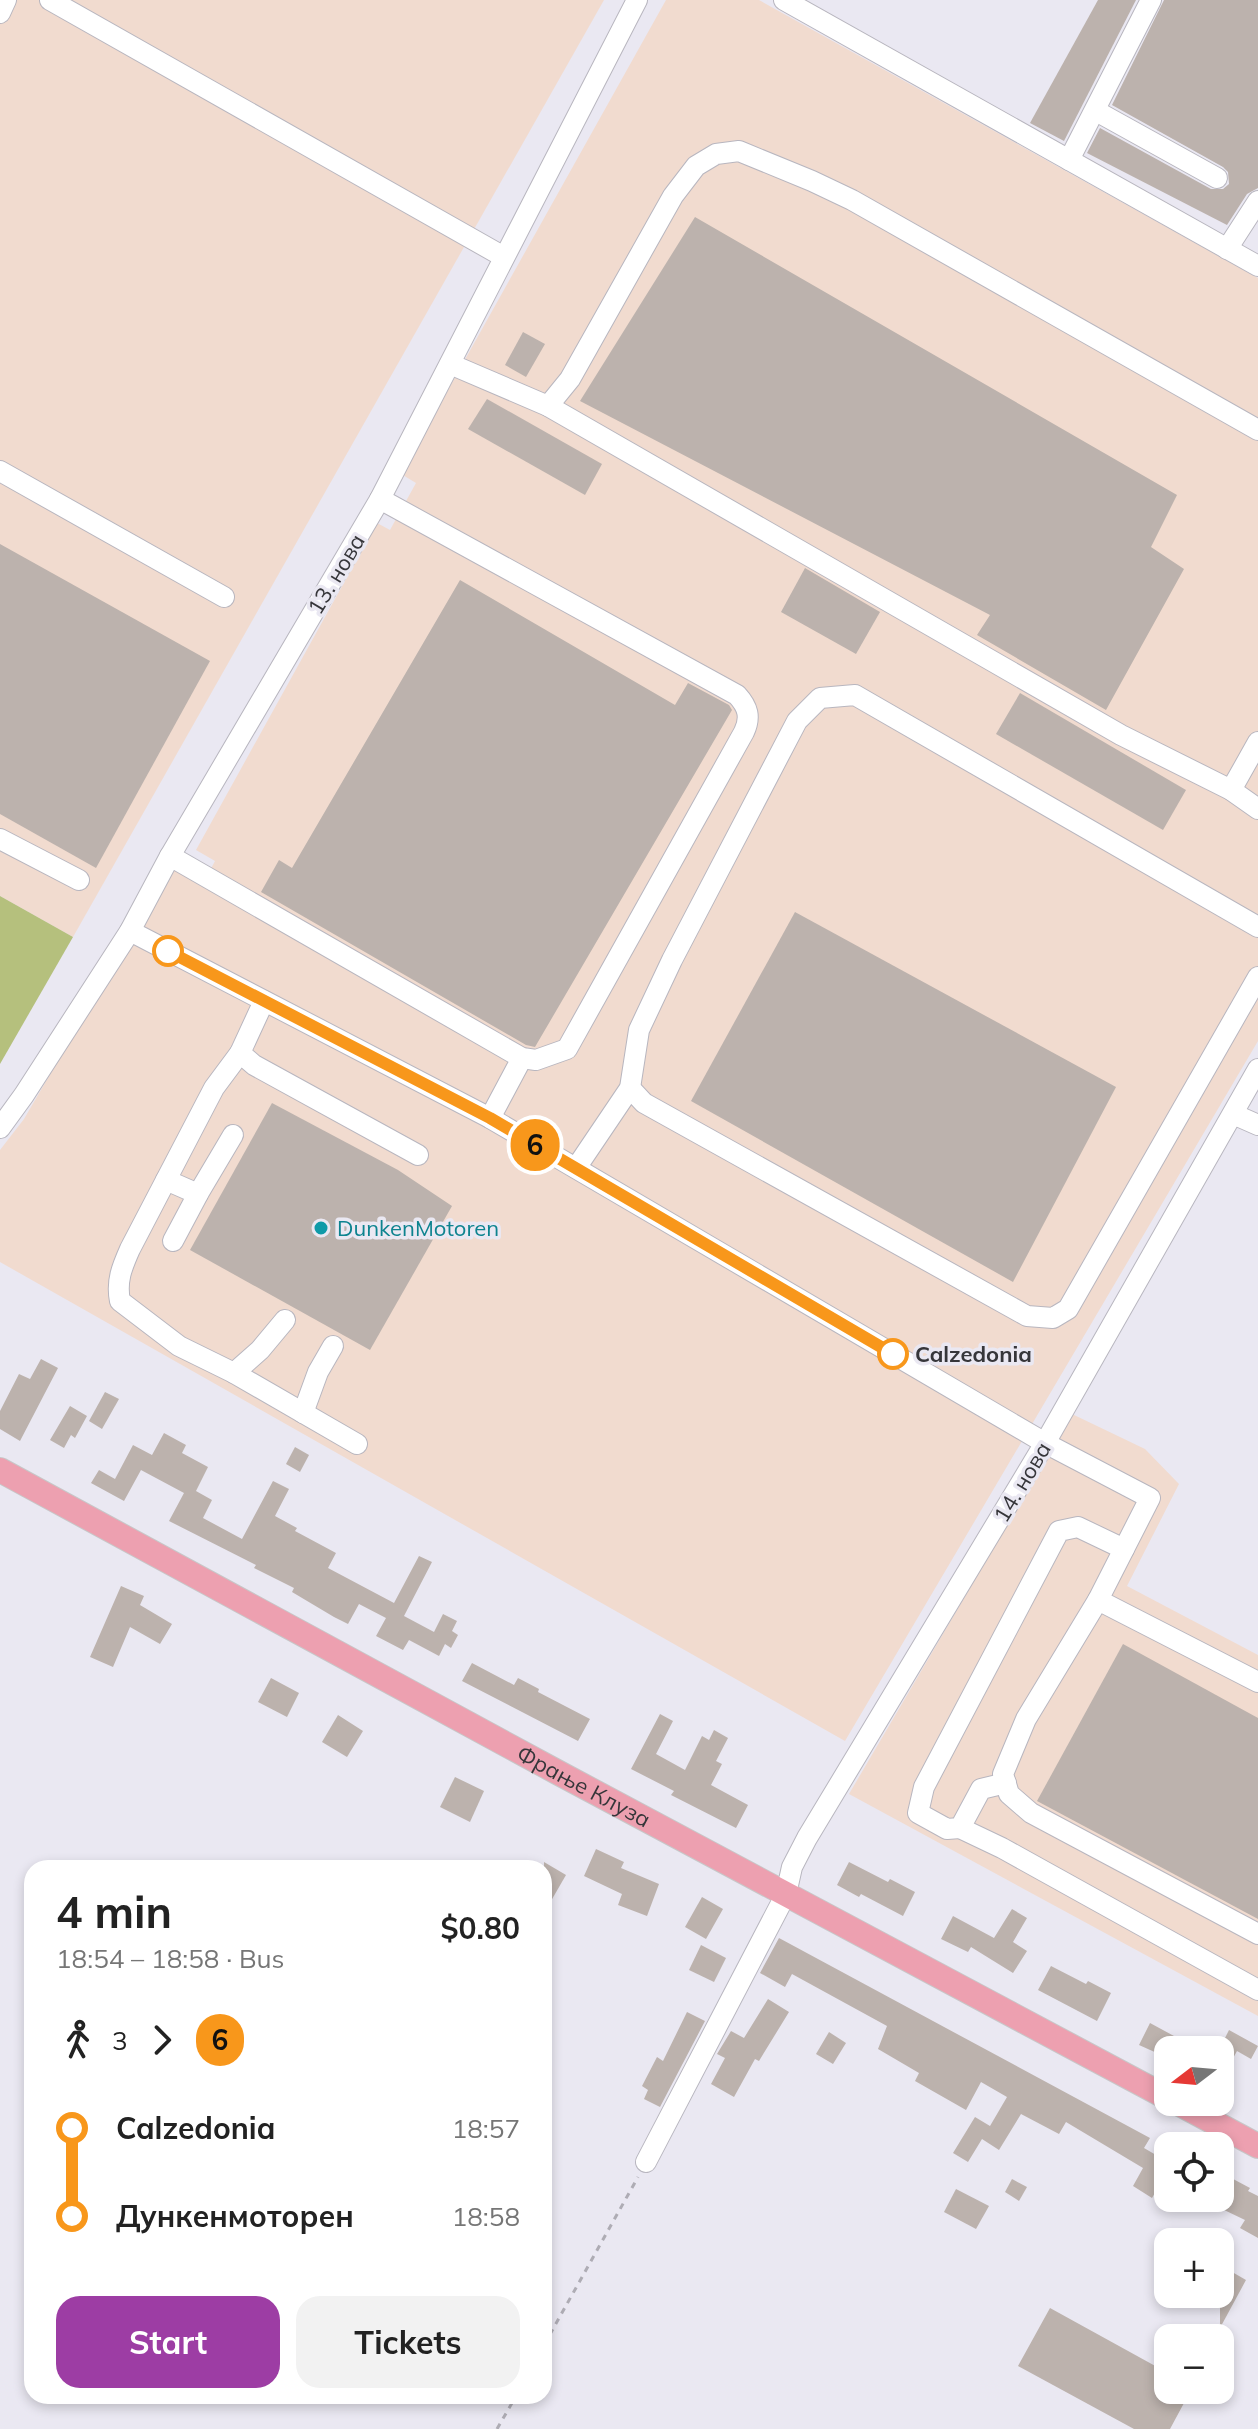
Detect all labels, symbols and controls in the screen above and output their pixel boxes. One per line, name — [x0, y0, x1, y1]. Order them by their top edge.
street label: 13. нова — [301, 529, 371, 619]
unlabelled marker — [153, 936, 183, 966]
line badge: 6 — [509, 1119, 561, 1171]
text: 6 — [527, 1127, 543, 1162]
place label: DunkenMotoren — [337, 1214, 499, 1242]
marker: DunkenMotoren — [312, 1219, 330, 1237]
marker: Calzedonia — [878, 1339, 908, 1369]
place label: Calzedonia — [915, 1340, 1032, 1368]
street label: 14. нова — [987, 1437, 1057, 1527]
street label: Фрање Клуза — [512, 1739, 656, 1833]
text: 4 min — [56, 1884, 172, 1939]
text: $0.80 — [441, 1909, 520, 1947]
text: 18:54 – 18:58 · Bus — [56, 1942, 285, 1975]
icon: walk — [56, 2018, 100, 2062]
icon: forward — [140, 2018, 184, 2062]
text: 6 — [212, 2022, 228, 2057]
text: 3 — [112, 2024, 128, 2057]
north arrow — [1154, 2036, 1234, 2116]
map controls — [1154, 2036, 1234, 2404]
text: Calzedonia — [116, 2109, 275, 2147]
text: 18:57 — [452, 2112, 520, 2145]
button: locate — [1154, 2132, 1234, 2212]
text: Дункенмоторен — [116, 2197, 354, 2235]
text: 18:58 — [452, 2200, 520, 2233]
button: + — [1154, 2228, 1234, 2308]
button: Start — [56, 2296, 280, 2388]
button: Tickets — [296, 2296, 520, 2388]
button: − — [1154, 2324, 1234, 2404]

